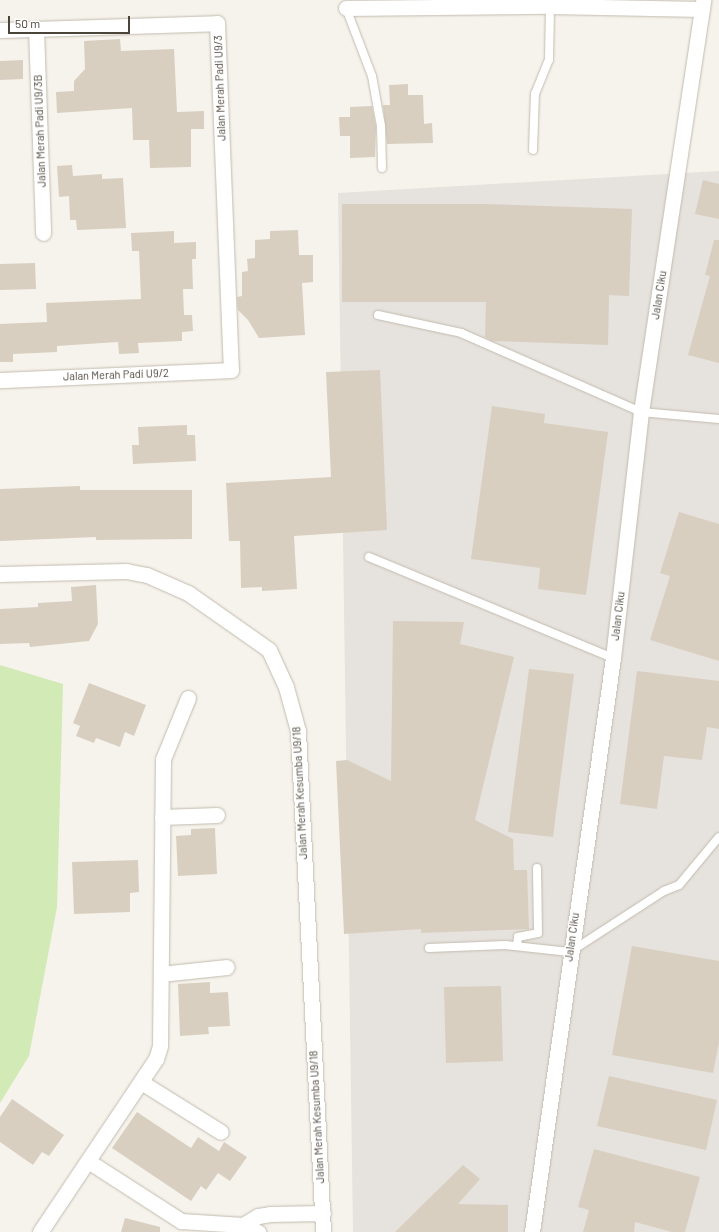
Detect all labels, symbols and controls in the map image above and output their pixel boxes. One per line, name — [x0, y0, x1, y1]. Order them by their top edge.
scale bar — [10, 8, 132, 34]
text: 50 m — [15, 16, 40, 30]
street label: Jalan Merah Padi U9/3 — [212, 35, 228, 141]
street label: Jalan Merah Padi U9/3B — [31, 74, 49, 188]
street label: Jalan Ciku — [649, 270, 669, 320]
street label: Jalan Merah Padi U9/2 — [63, 367, 169, 383]
street label: Jalan Ciku — [608, 591, 628, 641]
street label: Jalan Merah Kesumba U9/18 — [290, 726, 310, 860]
street label: Jalan Ciku — [562, 912, 582, 962]
street label: Jalan Merah Kesumba U9/18 — [307, 1050, 327, 1184]

